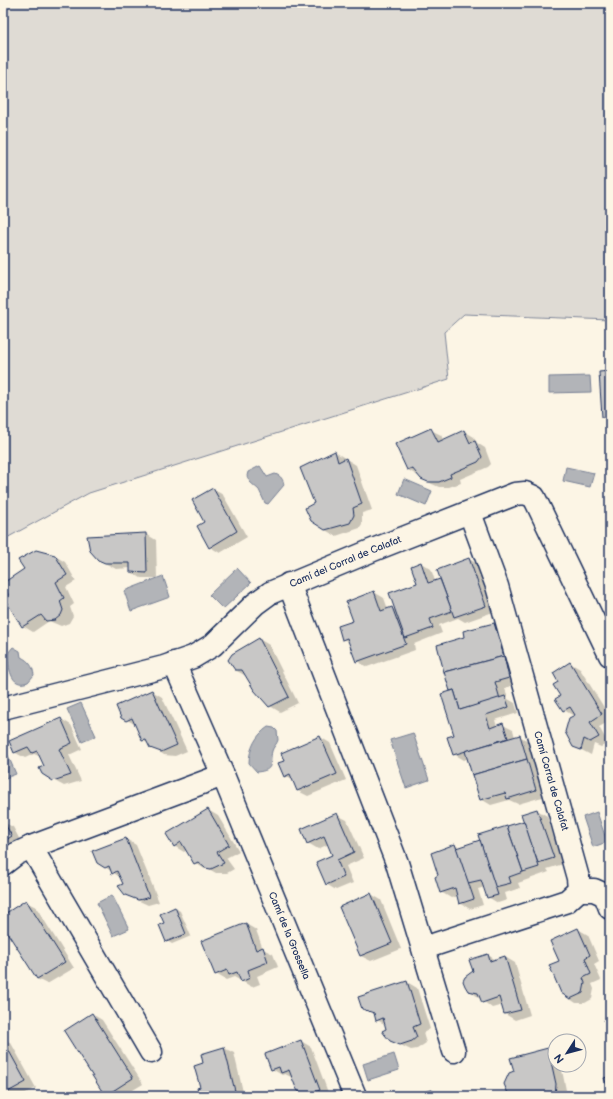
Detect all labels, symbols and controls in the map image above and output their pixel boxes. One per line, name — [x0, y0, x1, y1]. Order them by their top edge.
street label: Camí del Corral de Calafat — [288, 533, 403, 590]
street label: Camí Corral de Calafat — [531, 730, 571, 832]
street label: Camí de la Grossella — [266, 890, 313, 982]
north arrow — [547, 1033, 587, 1073]
text: N — [552, 1051, 567, 1066]

